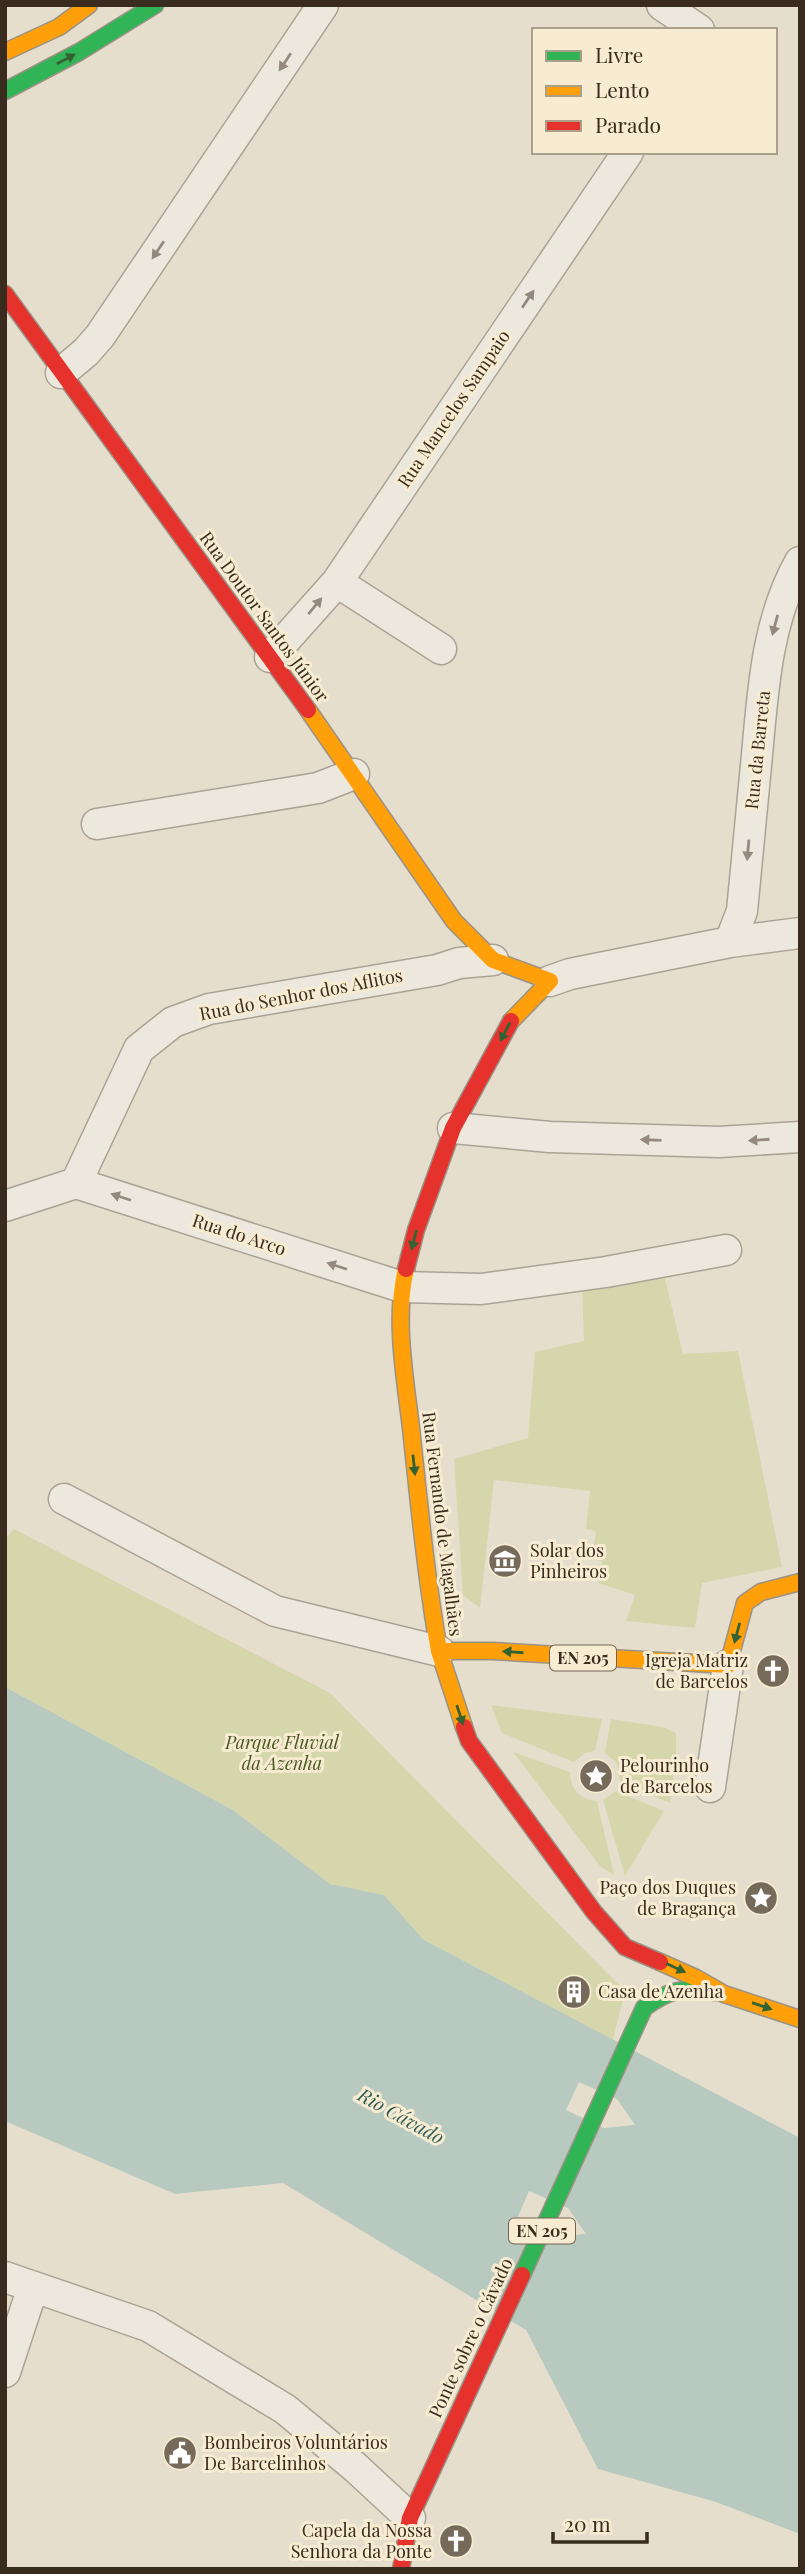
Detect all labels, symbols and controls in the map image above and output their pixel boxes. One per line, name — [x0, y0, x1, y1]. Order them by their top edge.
legend — [532, 28, 777, 154]
text: Livre — [595, 40, 643, 68]
one-way arrow — [278, 53, 292, 71]
one-way arrow — [56, 54, 76, 66]
text: Lento — [595, 75, 649, 103]
text: Parado — [595, 110, 661, 138]
one-way arrow — [151, 240, 164, 260]
one-way arrow — [522, 289, 535, 308]
street label: Rua Mancelos Sampaio — [391, 325, 515, 492]
street label: Rua Doutor Santos Júnior — [195, 526, 335, 706]
one-way arrow — [308, 598, 323, 616]
one-way arrow — [769, 614, 780, 636]
street label: Rua da Barreta — [739, 689, 775, 810]
one-way arrow — [742, 840, 753, 862]
street label: Rua do Senhor dos Aflitos — [197, 963, 405, 1026]
one-way arrow — [499, 1022, 511, 1042]
one-way arrow — [639, 1134, 661, 1146]
one-way arrow — [748, 1134, 770, 1145]
one-way arrow — [110, 1191, 131, 1202]
street label: Rua do Arco — [189, 1208, 289, 1261]
one-way arrow — [408, 1229, 419, 1251]
one-way arrow — [327, 1260, 348, 1271]
street label: Rua Fernando de Magalhães — [417, 1410, 469, 1638]
one-way arrow — [409, 1454, 420, 1476]
place label: Solar dos Pinheiros — [530, 1538, 607, 1583]
museum icon: Solar dos Pinheiros — [486, 1542, 524, 1580]
one-way arrow — [731, 1622, 742, 1644]
one-way arrow — [502, 1646, 524, 1657]
road number: EN 205 — [550, 1646, 616, 1670]
place label: Igreja Matriz de Barcelos — [645, 1648, 748, 1693]
church icon: Igreja Matriz de Barcelos — [754, 1652, 792, 1690]
one-way arrow — [455, 1705, 466, 1726]
park label: Parque Fluvial da Azenha — [224, 1730, 340, 1775]
place label: Pelourinho de Barcelos — [620, 1753, 713, 1798]
place icon: Pelourinho de Barcelos — [577, 1757, 615, 1795]
place label: Paço dos Duques de Bragança — [599, 1875, 736, 1920]
place icon: Paço dos Duques de Bragança — [742, 1879, 780, 1917]
one-way arrow — [666, 1963, 686, 1974]
building icon: Casa de Azenha — [555, 1973, 593, 2011]
place label: Casa de Azenha — [598, 1979, 723, 2003]
one-way arrow — [752, 2002, 773, 2012]
water label: Rio Cávado — [353, 2080, 449, 2149]
road number: EN 205 — [509, 2218, 575, 2244]
street label: Ponte sobre o Cávado — [422, 2254, 518, 2421]
place label: Bombeiros Voluntários De Barcelinhos — [204, 2430, 388, 2475]
public building icon: Bombeiros Voluntários De Barcelinhos — [161, 2434, 199, 2472]
scale bar — [553, 2500, 648, 2544]
text: 20 m — [564, 2509, 611, 2537]
place label: Capela da Nossa Senhora da Ponte — [291, 2518, 432, 2563]
church icon: Capela da Nossa Senhora da Ponte — [437, 2522, 475, 2560]

